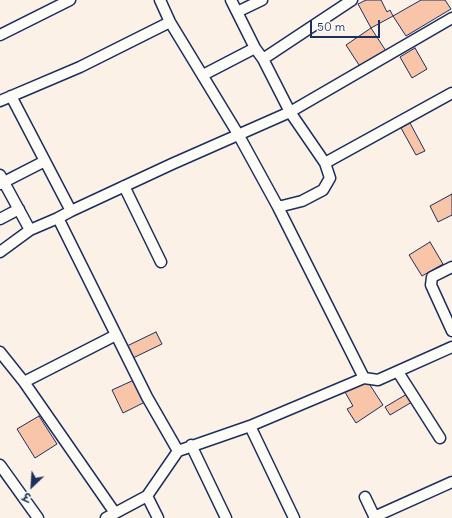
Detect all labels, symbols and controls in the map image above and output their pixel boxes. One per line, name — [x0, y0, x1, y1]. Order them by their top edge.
scale bar — [312, 12, 382, 38]
text: 50 m — [317, 19, 345, 34]
north arrow — [12, 466, 52, 506]
text: उ — [21, 489, 33, 505]

